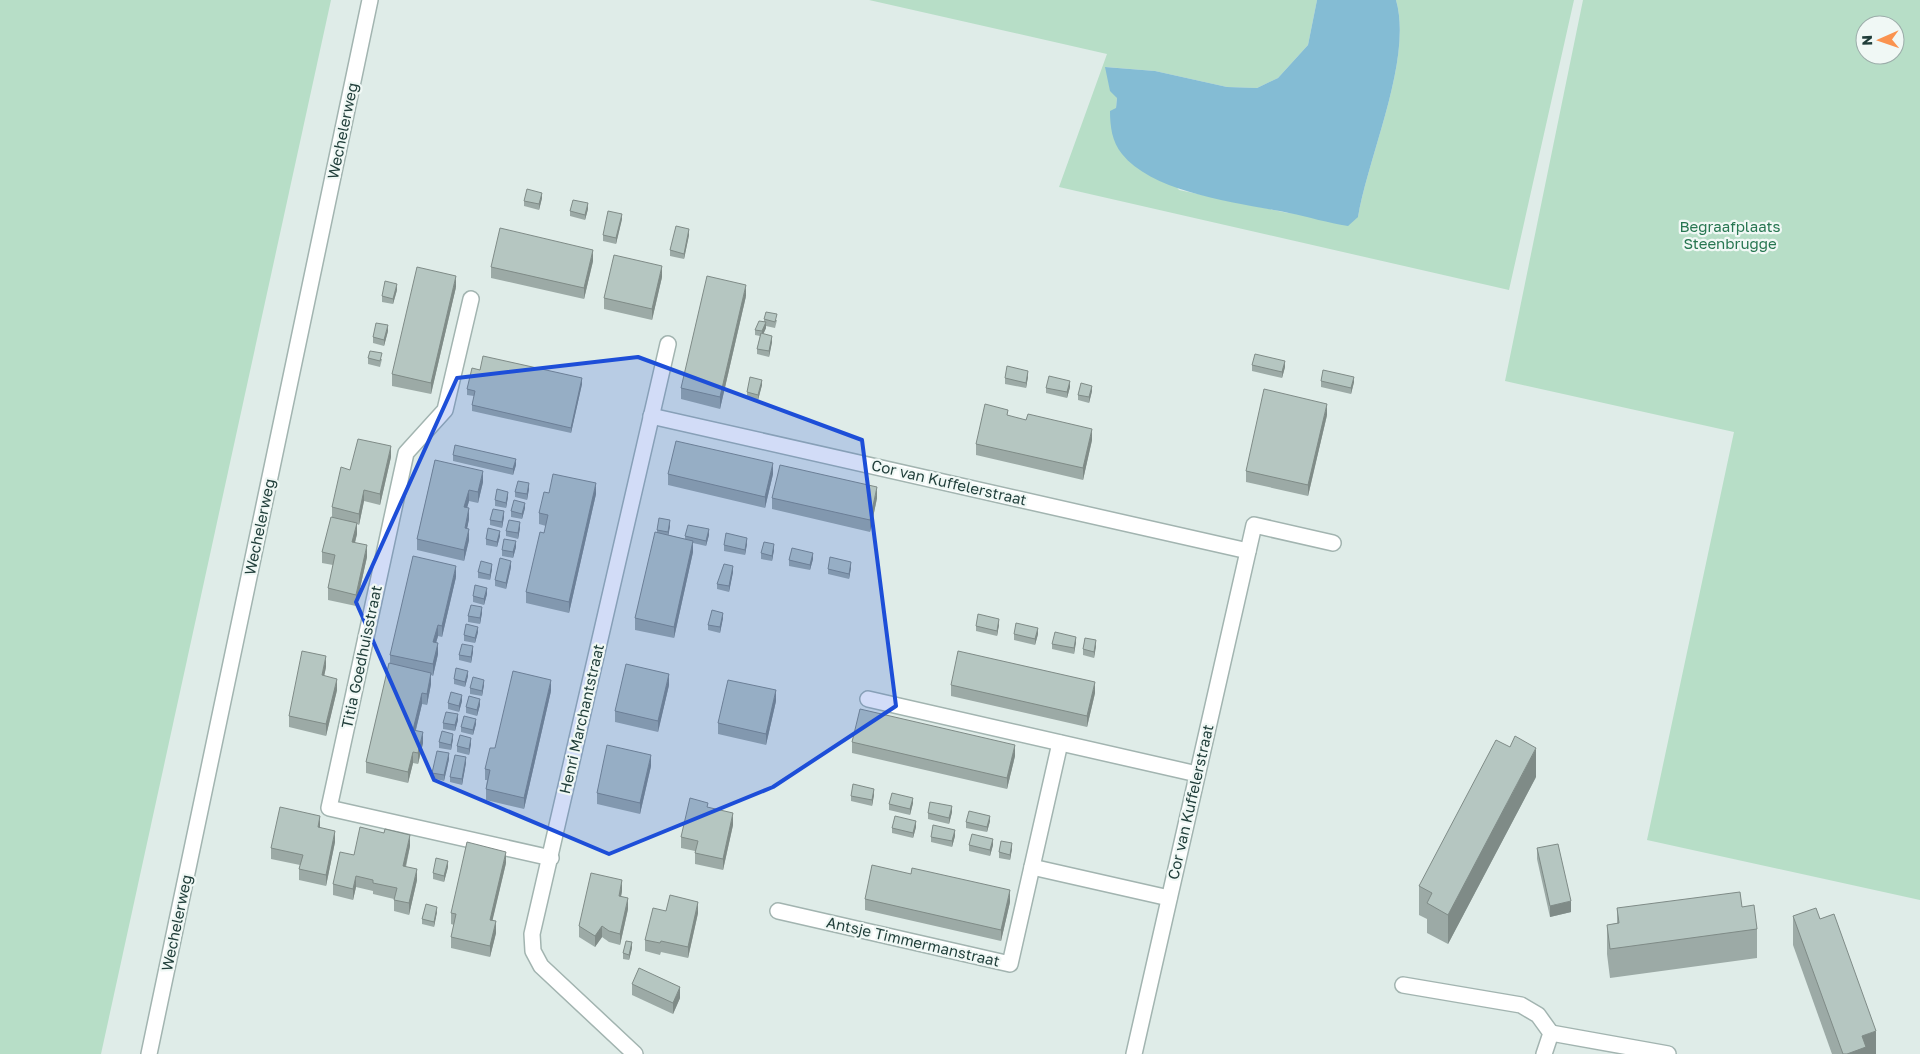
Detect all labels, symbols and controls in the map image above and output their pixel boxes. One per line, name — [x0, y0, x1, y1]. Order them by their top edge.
north arrow — [1855, 15, 1905, 65]
text: N — [1858, 35, 1875, 46]
street label: Wechelerweg — [323, 81, 361, 181]
park label: Begraafplaats Steenbrugge — [1680, 217, 1780, 252]
street label: Cor van Kuffelerstraat — [870, 455, 1029, 509]
street label: Wechelerweg — [240, 477, 278, 577]
street label: Titia Goedhuisstraat — [337, 584, 385, 730]
street label: Henri Marchantstraat — [555, 642, 607, 796]
street label: Cor van Kuffelerstraat — [1163, 722, 1217, 881]
street label: Wechelerweg — [157, 873, 195, 973]
street label: Antsje Timmermanstraat — [825, 912, 1002, 970]

